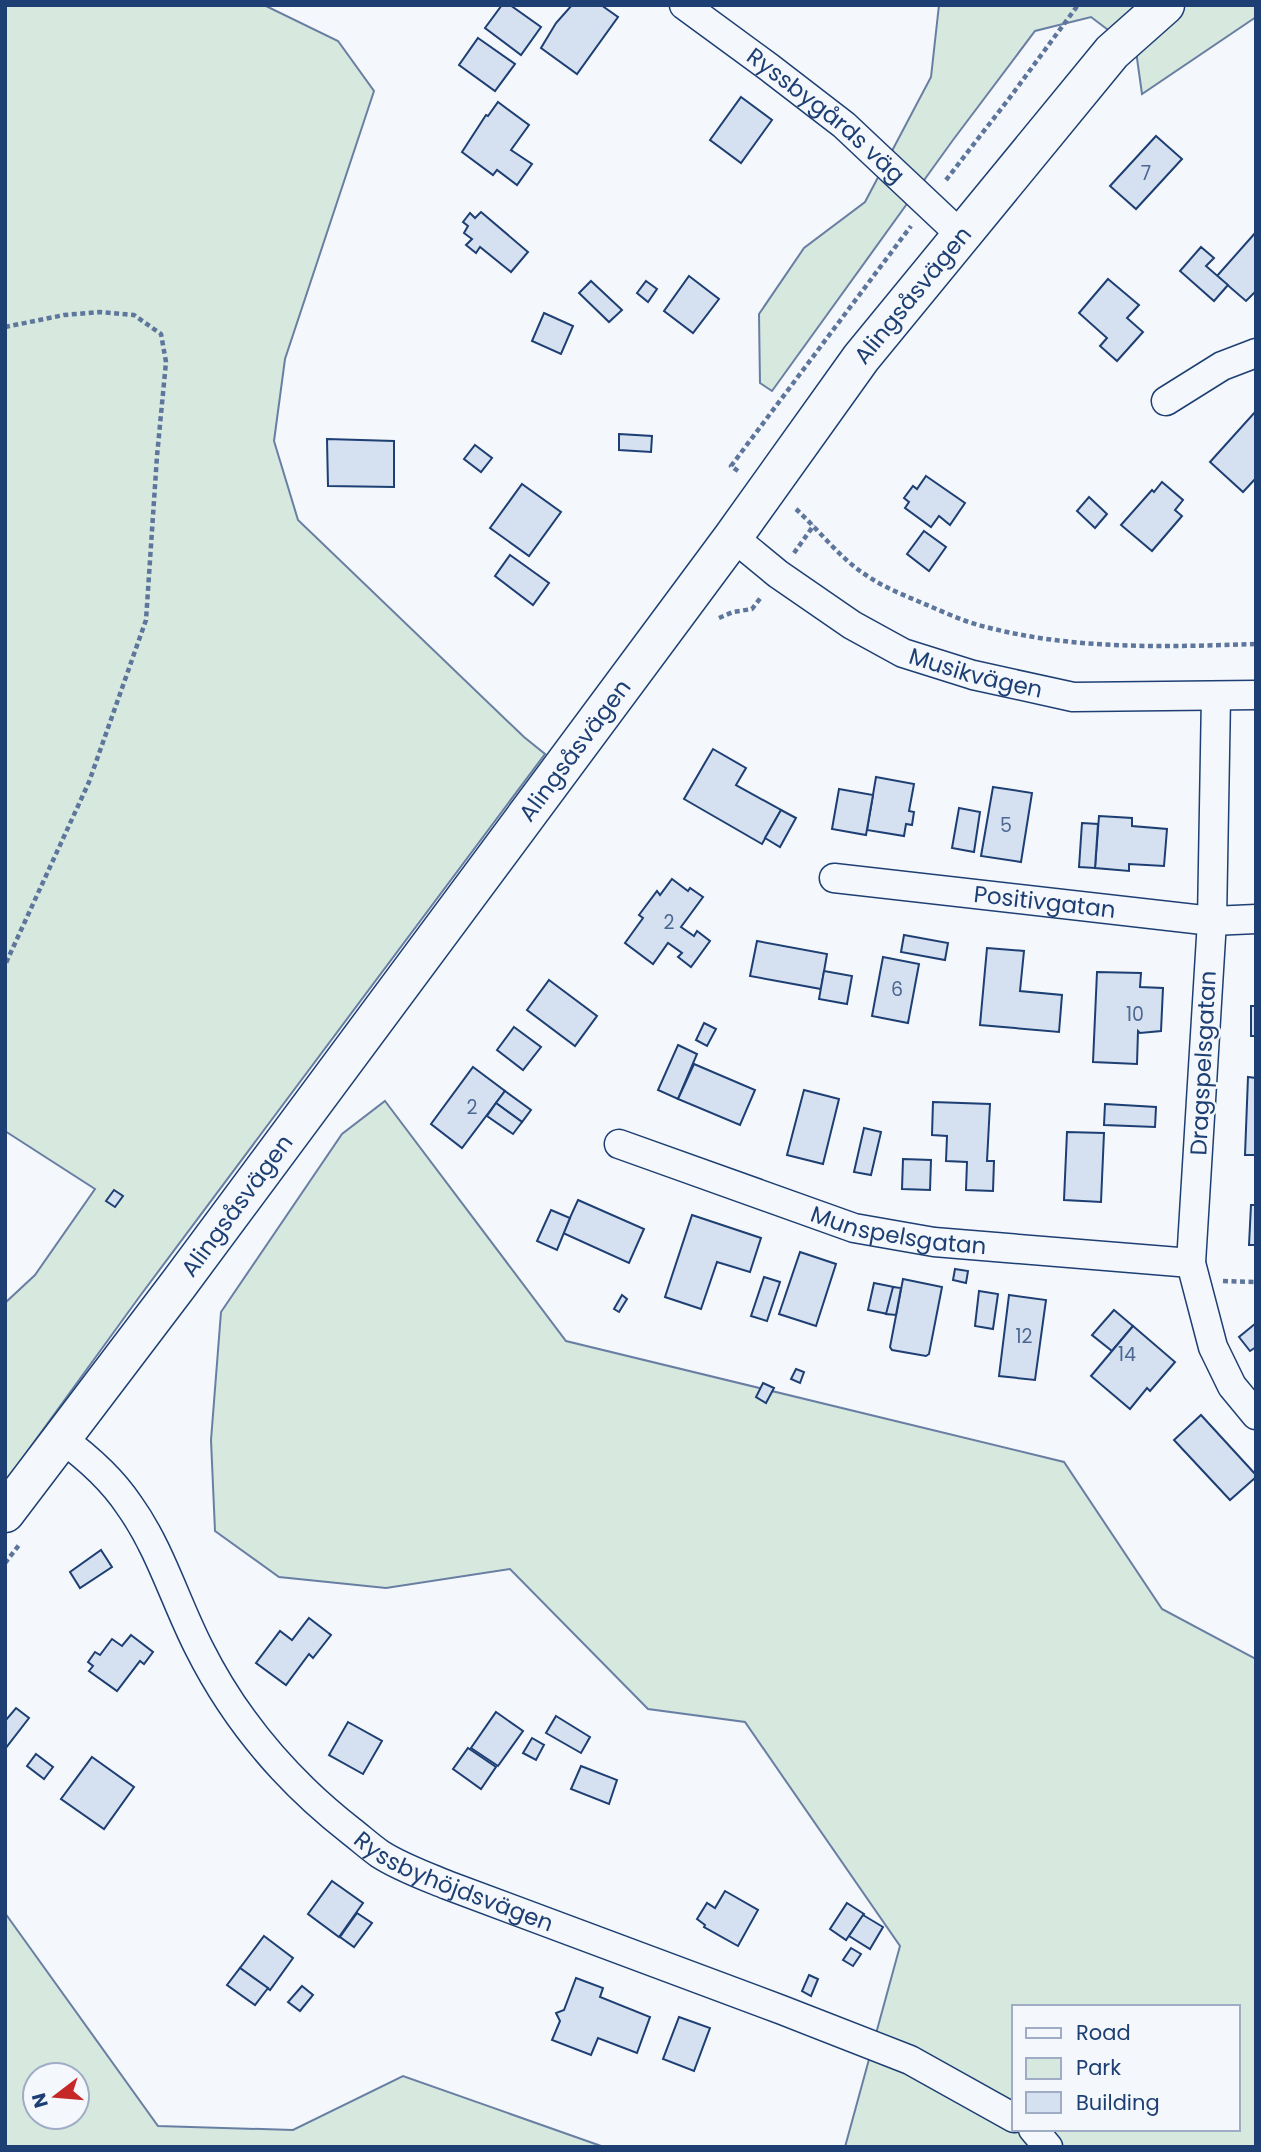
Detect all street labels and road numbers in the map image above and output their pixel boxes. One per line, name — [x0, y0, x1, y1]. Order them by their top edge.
street label: Ryssbygårds väg — [740, 40, 912, 190]
street label: Alingsåsvägen — [846, 219, 979, 371]
street label: Musikvägen — [905, 640, 1046, 706]
street label: Alingsåsvägen — [511, 673, 638, 828]
street label: Positivgatan — [972, 878, 1117, 926]
street label: Dragspelsgatan — [1182, 970, 1224, 1156]
street label: Alingsåsvägen — [173, 1128, 300, 1283]
street label: Munspelsgatan — [806, 1198, 988, 1262]
street label: Ryssbyhöjdsvägen — [347, 1824, 558, 1939]

